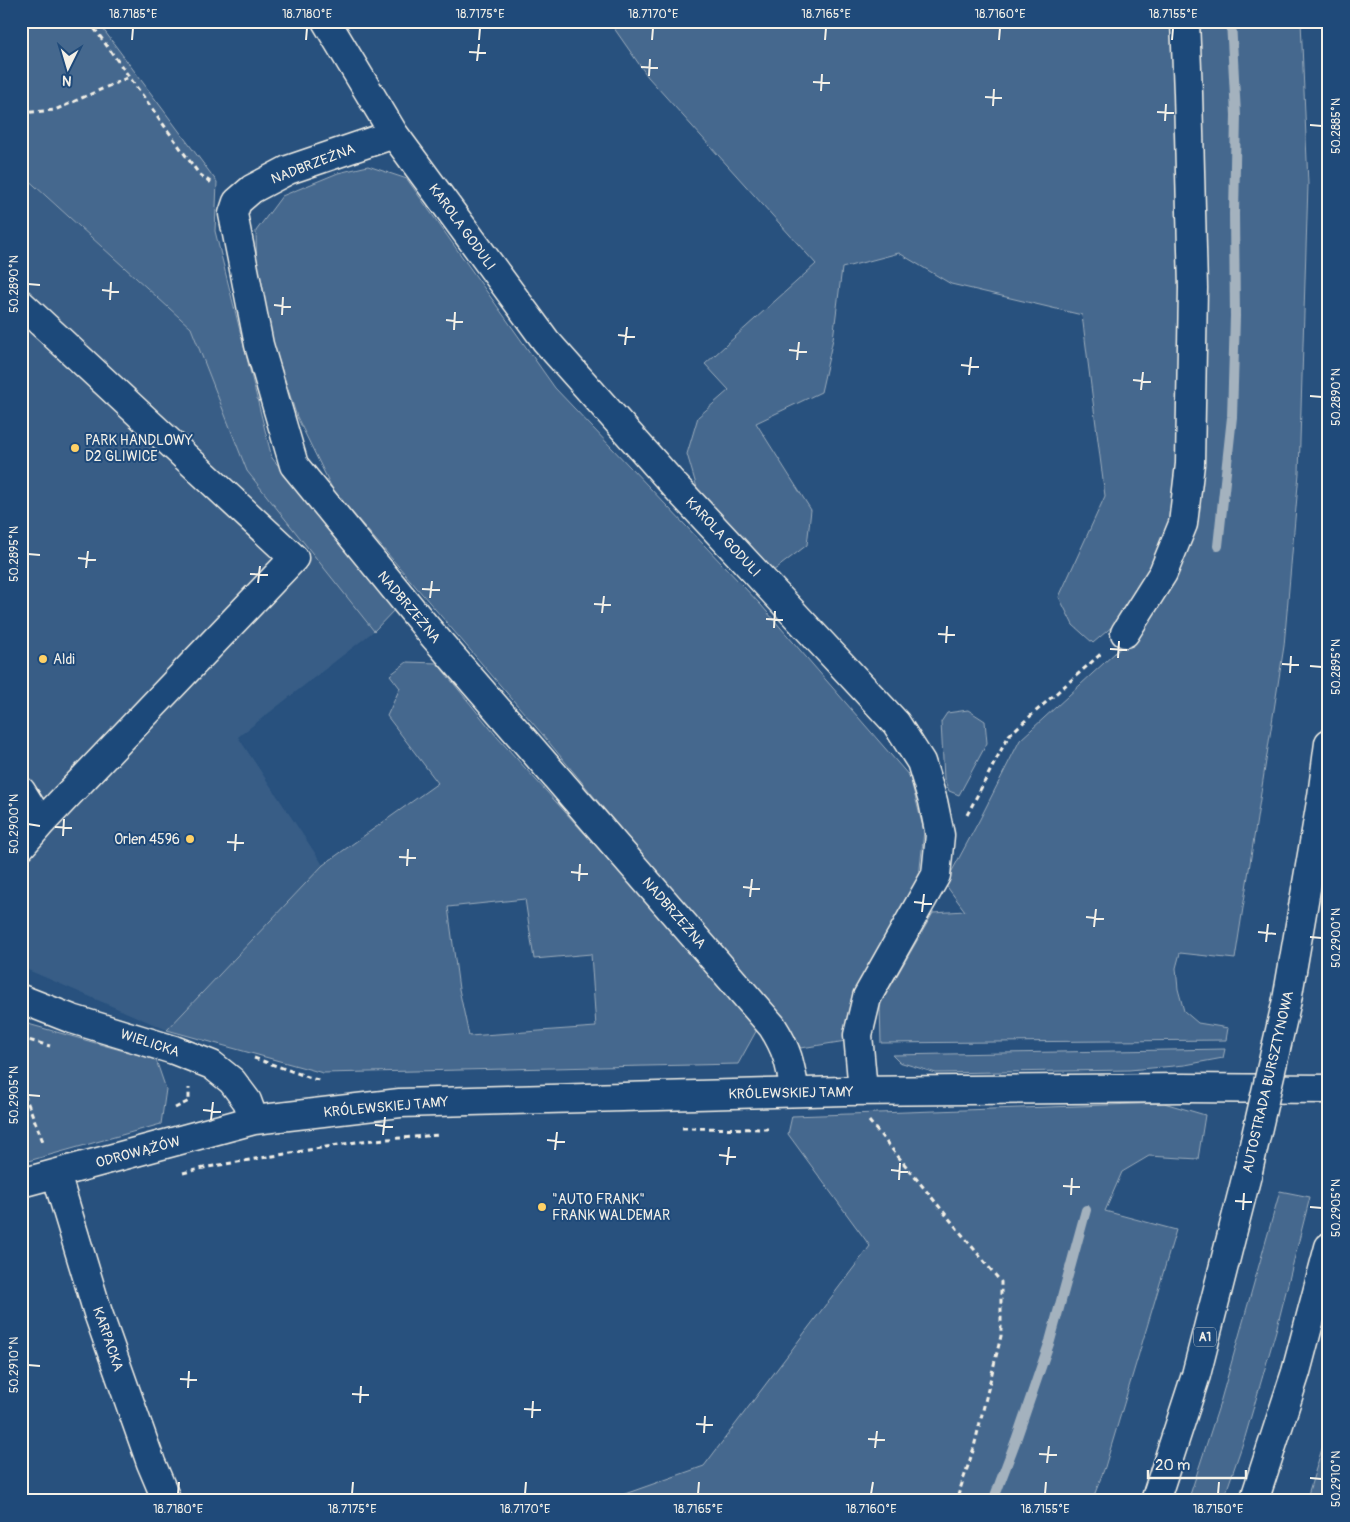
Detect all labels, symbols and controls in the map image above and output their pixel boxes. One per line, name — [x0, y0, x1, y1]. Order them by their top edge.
text: 18.7185°E — [109, 7, 157, 22]
text: 18.7180°E — [282, 7, 332, 22]
text: 18.7175°E — [456, 7, 504, 22]
text: 18.7170°E — [628, 7, 678, 22]
text: 18.7165°E — [801, 7, 851, 22]
text: 18.7160°E — [974, 7, 1026, 22]
text: 18.7155°E — [1149, 7, 1197, 22]
north arrow — [42, 42, 92, 92]
text: N — [61, 72, 72, 89]
text: 50.2885°N — [1329, 98, 1344, 154]
street label: NADBRZEŻNA — [269, 140, 357, 188]
street label: KAROLA GODULI — [425, 180, 499, 274]
text: 50.2890°N — [7, 255, 22, 313]
text: 50.2890°N — [1329, 368, 1344, 426]
place label: PARK HANDLOWY D2 GLIWICE — [85, 432, 193, 465]
marker: PARK HANDLOWY D2 GLIWICE — [69, 442, 81, 454]
street label: KAROLA GODULI — [682, 494, 764, 580]
text: 50.2895°N — [7, 526, 22, 582]
street label: NADBRZEŻNA — [374, 568, 444, 646]
text: 50.2895°N — [1329, 639, 1344, 695]
place label: Aldi — [53, 651, 75, 668]
marker: Aldi — [37, 653, 49, 665]
text: 50.2900°N — [7, 794, 22, 854]
place label: Orlen 4596 — [114, 831, 180, 848]
marker: Orlen 4596 — [184, 833, 196, 845]
street label: NADBRZEŻNA — [638, 874, 710, 952]
text: 50.2900°N — [1329, 908, 1344, 968]
street label: AUTOSTRADA BURSZTYNOWA — [1239, 989, 1297, 1175]
street label: WIELICKA — [118, 1025, 182, 1061]
text: 50.2905°N — [7, 1066, 22, 1124]
street label: KRÓLEWSKIEJ TAMY — [728, 1082, 854, 1103]
street label: KRÓLEWSKIEJ TAMY — [323, 1092, 449, 1121]
street label: ODROWĄŻÓW — [94, 1132, 182, 1171]
text: 50.2905°N — [1329, 1179, 1344, 1237]
place label: "AUTO FRANK" FRANK WALDEMAR — [552, 1191, 670, 1224]
marker: "AUTO FRANK" FRANK WALDEMAR — [536, 1201, 548, 1213]
street label: KARPACKA — [89, 1305, 127, 1373]
road number: A1 — [1194, 1328, 1216, 1346]
text: 50.2910°N — [7, 1337, 22, 1393]
scale bar — [1148, 1447, 1245, 1479]
text: 50.2910°N — [1329, 1451, 1344, 1507]
text: 20 m — [1155, 1456, 1190, 1475]
text: 18.7180°E — [153, 1502, 203, 1517]
text: 18.7175°E — [328, 1502, 376, 1517]
text: 18.7170°E — [500, 1502, 550, 1517]
text: 18.7165°E — [673, 1502, 723, 1517]
text: 18.7160°E — [845, 1502, 897, 1517]
text: 18.7155°E — [1021, 1502, 1069, 1517]
text: 18.7150°E — [1193, 1502, 1243, 1517]

